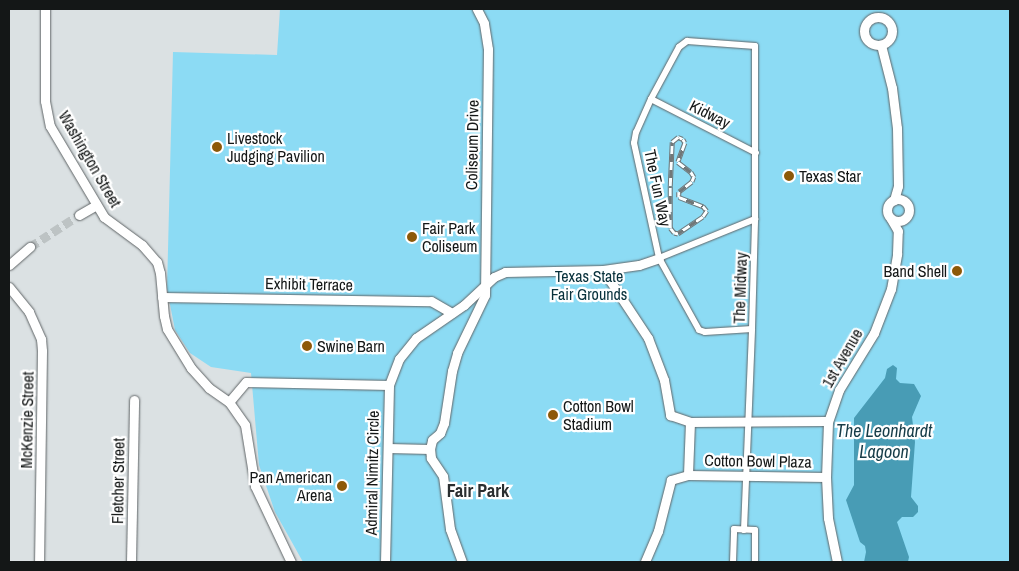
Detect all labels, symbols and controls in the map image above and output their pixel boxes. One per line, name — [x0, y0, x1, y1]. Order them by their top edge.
street label: Kidway — [686, 96, 734, 132]
street label: Coliseum Drive — [462, 100, 482, 190]
street label: Washington Street — [55, 107, 125, 211]
place label: Livestock Judging Pavilion — [227, 128, 325, 166]
marker: Livestock Judging Pavilion — [211, 141, 223, 153]
street label: The Fun Way — [640, 148, 676, 228]
place label: Texas Star — [799, 166, 861, 186]
marker: Texas Star — [783, 170, 795, 182]
place label: Fair Park Coliseum — [422, 218, 477, 256]
marker: Fair Park Coliseum — [406, 231, 418, 243]
street label: The Midway — [729, 252, 751, 324]
place label: Band Shell — [884, 261, 947, 281]
marker: Band Shell — [951, 265, 963, 277]
park label: Texas State Fair Grounds — [551, 266, 627, 304]
street label: Exhibit Terrace — [265, 274, 353, 294]
street label: 1st Avenue — [817, 325, 867, 391]
place label: Swine Barn — [317, 336, 385, 356]
marker: Swine Barn — [301, 340, 313, 352]
street label: McKenzie Street — [17, 371, 37, 469]
place label: Cotton Bowl Stadium — [563, 396, 634, 434]
marker: Cotton Bowl Stadium — [547, 409, 559, 421]
street label: Admiral Nimitz Circle — [361, 411, 383, 535]
water label: The Leonhardt Lagoon — [836, 421, 932, 464]
street label: Fletcher Street — [108, 438, 128, 524]
street label: Cotton Bowl Plaza — [704, 450, 812, 472]
place label: Pan American Arena — [249, 467, 332, 505]
marker: Pan American Arena — [336, 480, 348, 492]
district label: Fair Park — [447, 480, 509, 502]

